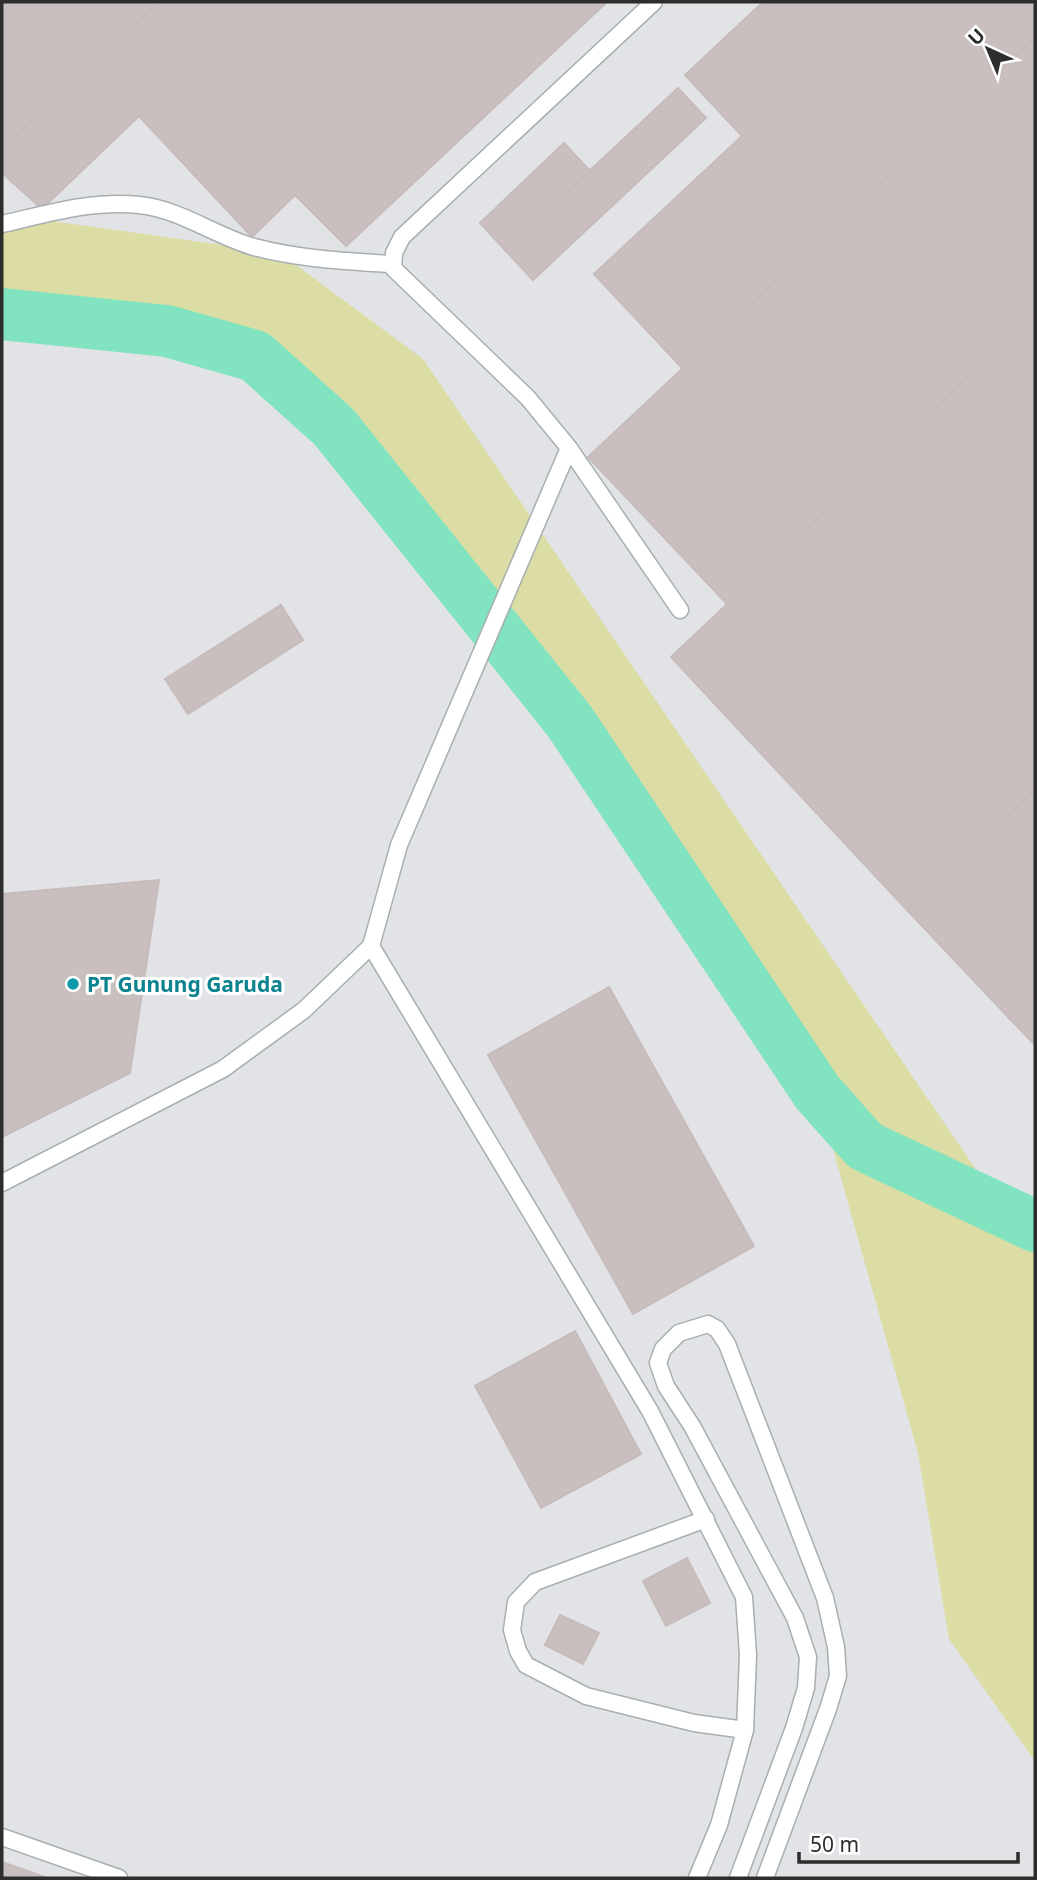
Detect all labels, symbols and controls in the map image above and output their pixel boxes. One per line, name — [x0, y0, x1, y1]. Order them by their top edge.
north arrow — [953, 14, 1023, 84]
text: U — [962, 22, 990, 51]
place label: PT Gunung Garuda — [87, 970, 283, 998]
marker: PT Gunung Garuda — [65, 976, 81, 992]
scale bar — [799, 1820, 1018, 1864]
text: 50 m — [810, 1830, 859, 1858]

